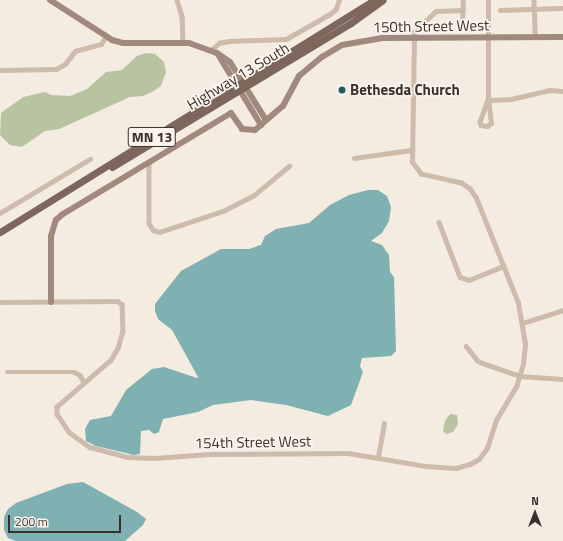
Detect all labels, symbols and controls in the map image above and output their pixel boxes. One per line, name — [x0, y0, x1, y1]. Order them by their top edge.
street label: 150th Street West — [373, 16, 489, 36]
street label: Highway 13 South — [184, 38, 292, 114]
place label: Bethesda Church — [350, 81, 460, 99]
marker: Bethesda Church — [337, 85, 347, 95]
road number: MN 13 — [127, 125, 177, 149]
street label: 154th Street West — [195, 432, 311, 452]
north arrow — [515, 493, 555, 533]
text: N — [531, 493, 539, 509]
scale bar — [10, 507, 123, 533]
text: 200 m — [15, 512, 48, 531]

